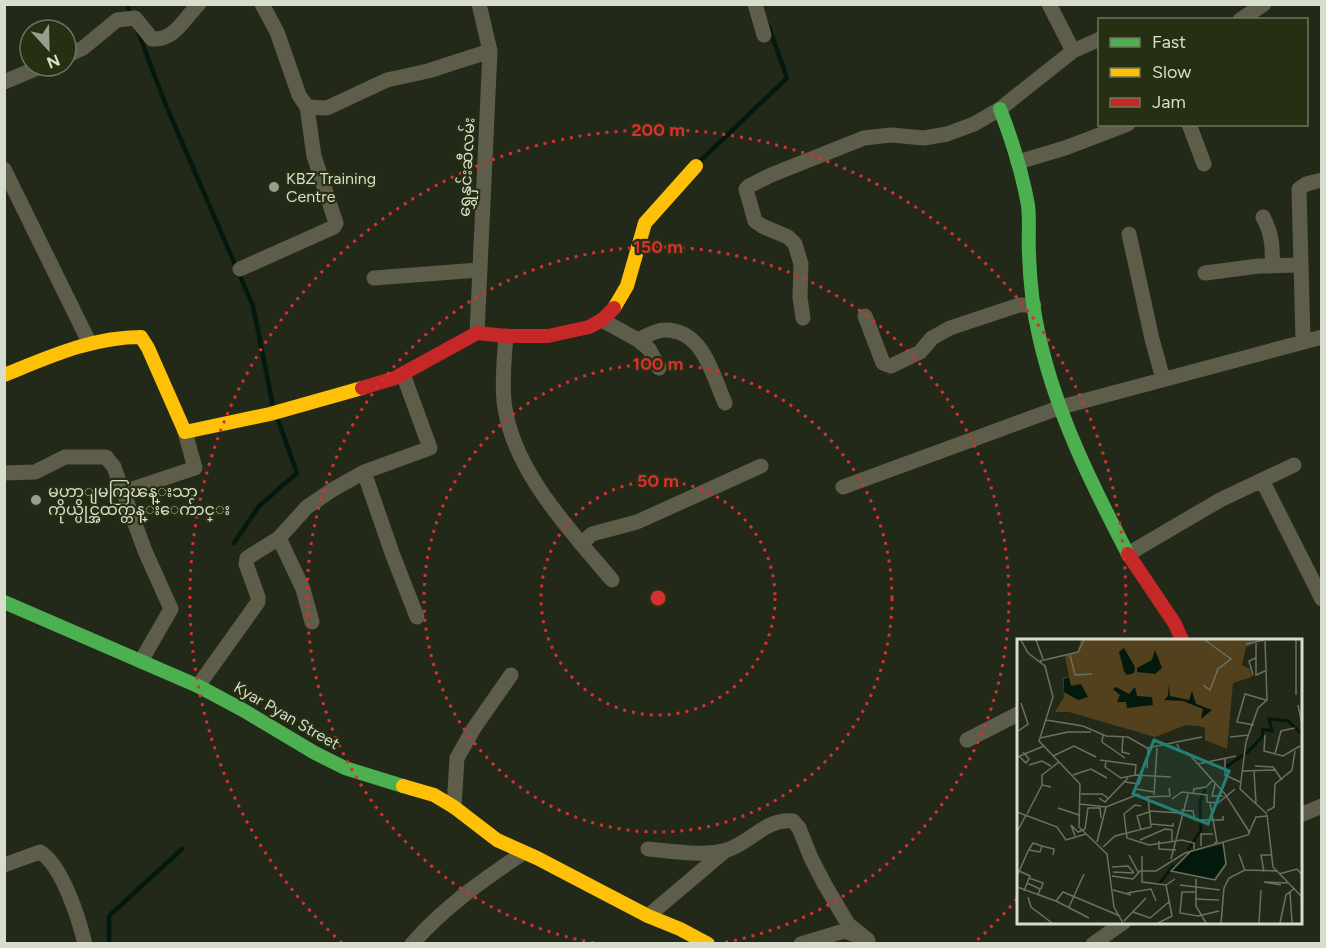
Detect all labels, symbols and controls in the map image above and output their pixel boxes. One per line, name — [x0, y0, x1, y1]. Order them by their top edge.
north arrow — [18, 18, 78, 78]
legend — [1098, 18, 1308, 126]
text: Fast — [1152, 31, 1186, 53]
text: N — [44, 50, 63, 73]
text: Slow — [1152, 61, 1191, 83]
text: Jam — [1152, 91, 1186, 113]
street label: ရွှေနှင်းဆီလမ်း — [452, 117, 484, 217]
text: 200 m — [631, 119, 685, 141]
place label: KBZ Training Centre — [286, 169, 376, 206]
marker: KBZ Training Centre — [267, 180, 281, 194]
text: 150 m — [633, 236, 683, 258]
text: 100 m — [633, 353, 683, 375]
text: 50 m — [637, 470, 679, 492]
place label: မဟာျမကြၽန္းသာ ကိုယ္ပိုင္အထက္တန္းေက်ာင္း — [48, 480, 230, 524]
marker: မဟာျမကြၽန္းသာ ကိုယ္ပိုင္အထက္တန္းေက်ာင္း — [29, 493, 43, 507]
centre of rings — [648, 588, 668, 608]
inset map — [1017, 639, 1302, 924]
street label: Kyar Pyan Street — [231, 678, 343, 753]

